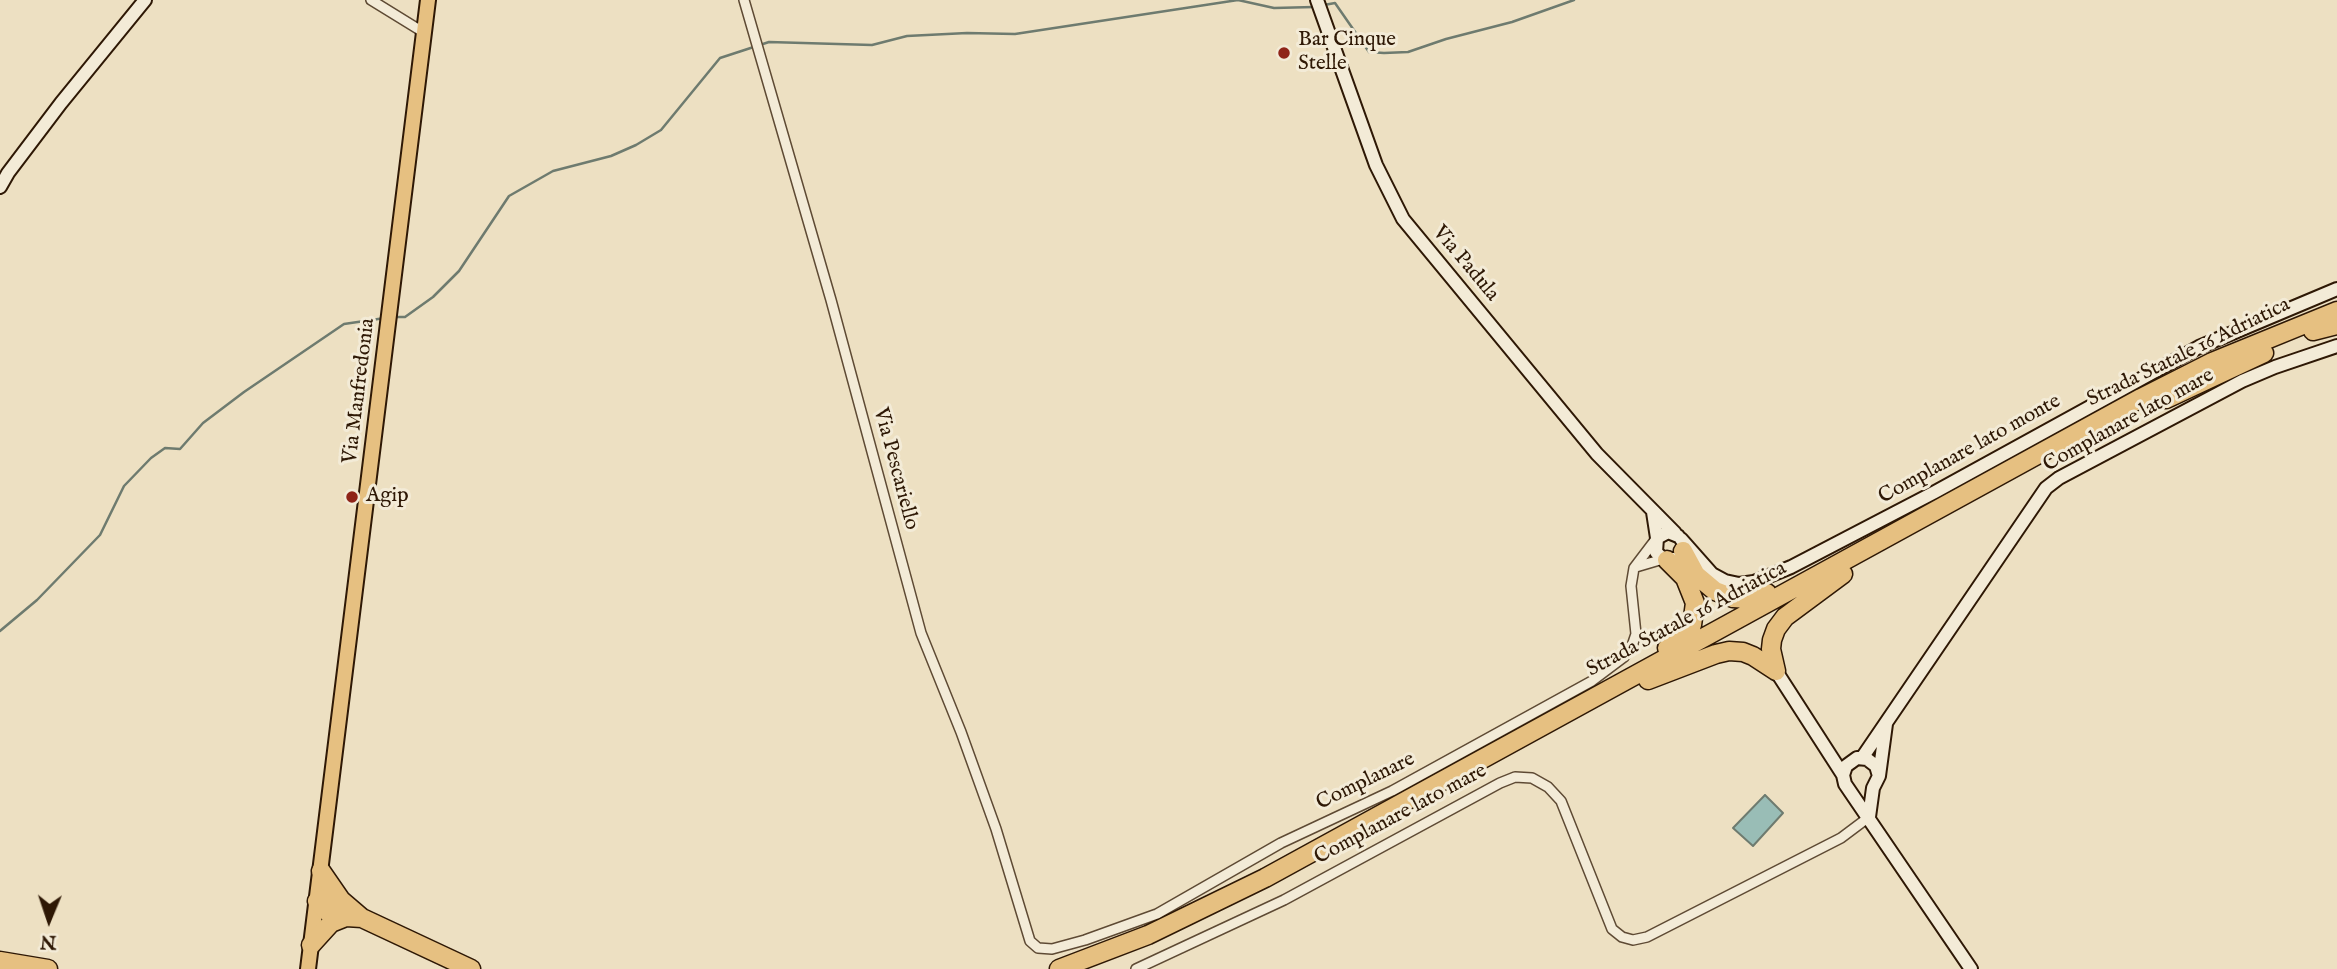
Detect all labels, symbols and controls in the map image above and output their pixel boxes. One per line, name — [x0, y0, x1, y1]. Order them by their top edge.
place label: Bar Cinque Stelle — [1298, 28, 1396, 78]
marker: Bar Cinque Stelle — [1276, 45, 1292, 61]
street label: Via Padula — [1426, 221, 1504, 307]
street label: Strada Statale 16 Adriatica — [2083, 293, 2295, 413]
street label: Via Manfredonia — [339, 317, 381, 465]
street label: Complanare lato mare — [2039, 364, 2219, 478]
street label: Complanare lato monte — [1875, 390, 2065, 510]
street label: Via Pescariello — [867, 405, 923, 533]
place label: Agip — [366, 484, 409, 510]
marker: Agip — [344, 489, 360, 505]
street label: Strada Statale 16 Adriatica — [1583, 557, 1791, 683]
street label: Complanare — [1313, 747, 1419, 817]
street label: Complanare lato mare — [1311, 759, 1491, 871]
north arrow — [14, 885, 84, 955]
text: N — [40, 929, 57, 953]

